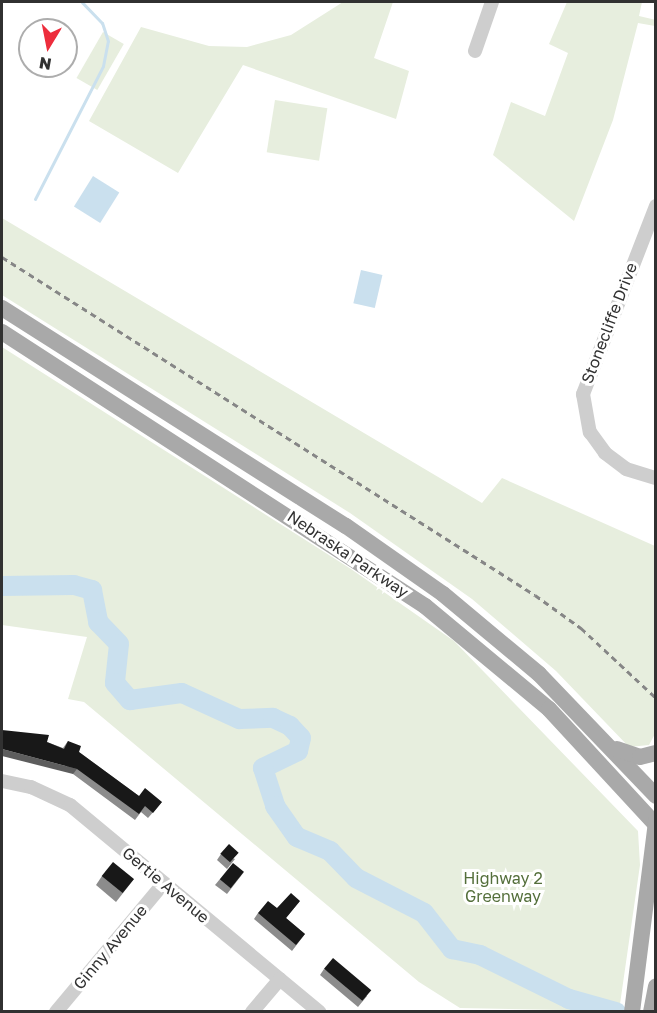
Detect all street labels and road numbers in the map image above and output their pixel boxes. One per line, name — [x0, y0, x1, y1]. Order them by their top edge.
street label: Stonecliffe Drive — [577, 260, 641, 386]
street label: Nebraska Parkway — [284, 506, 412, 602]
street label: Gertie Avenue — [119, 843, 213, 927]
street label: Ginny Avenue — [69, 901, 151, 993]

